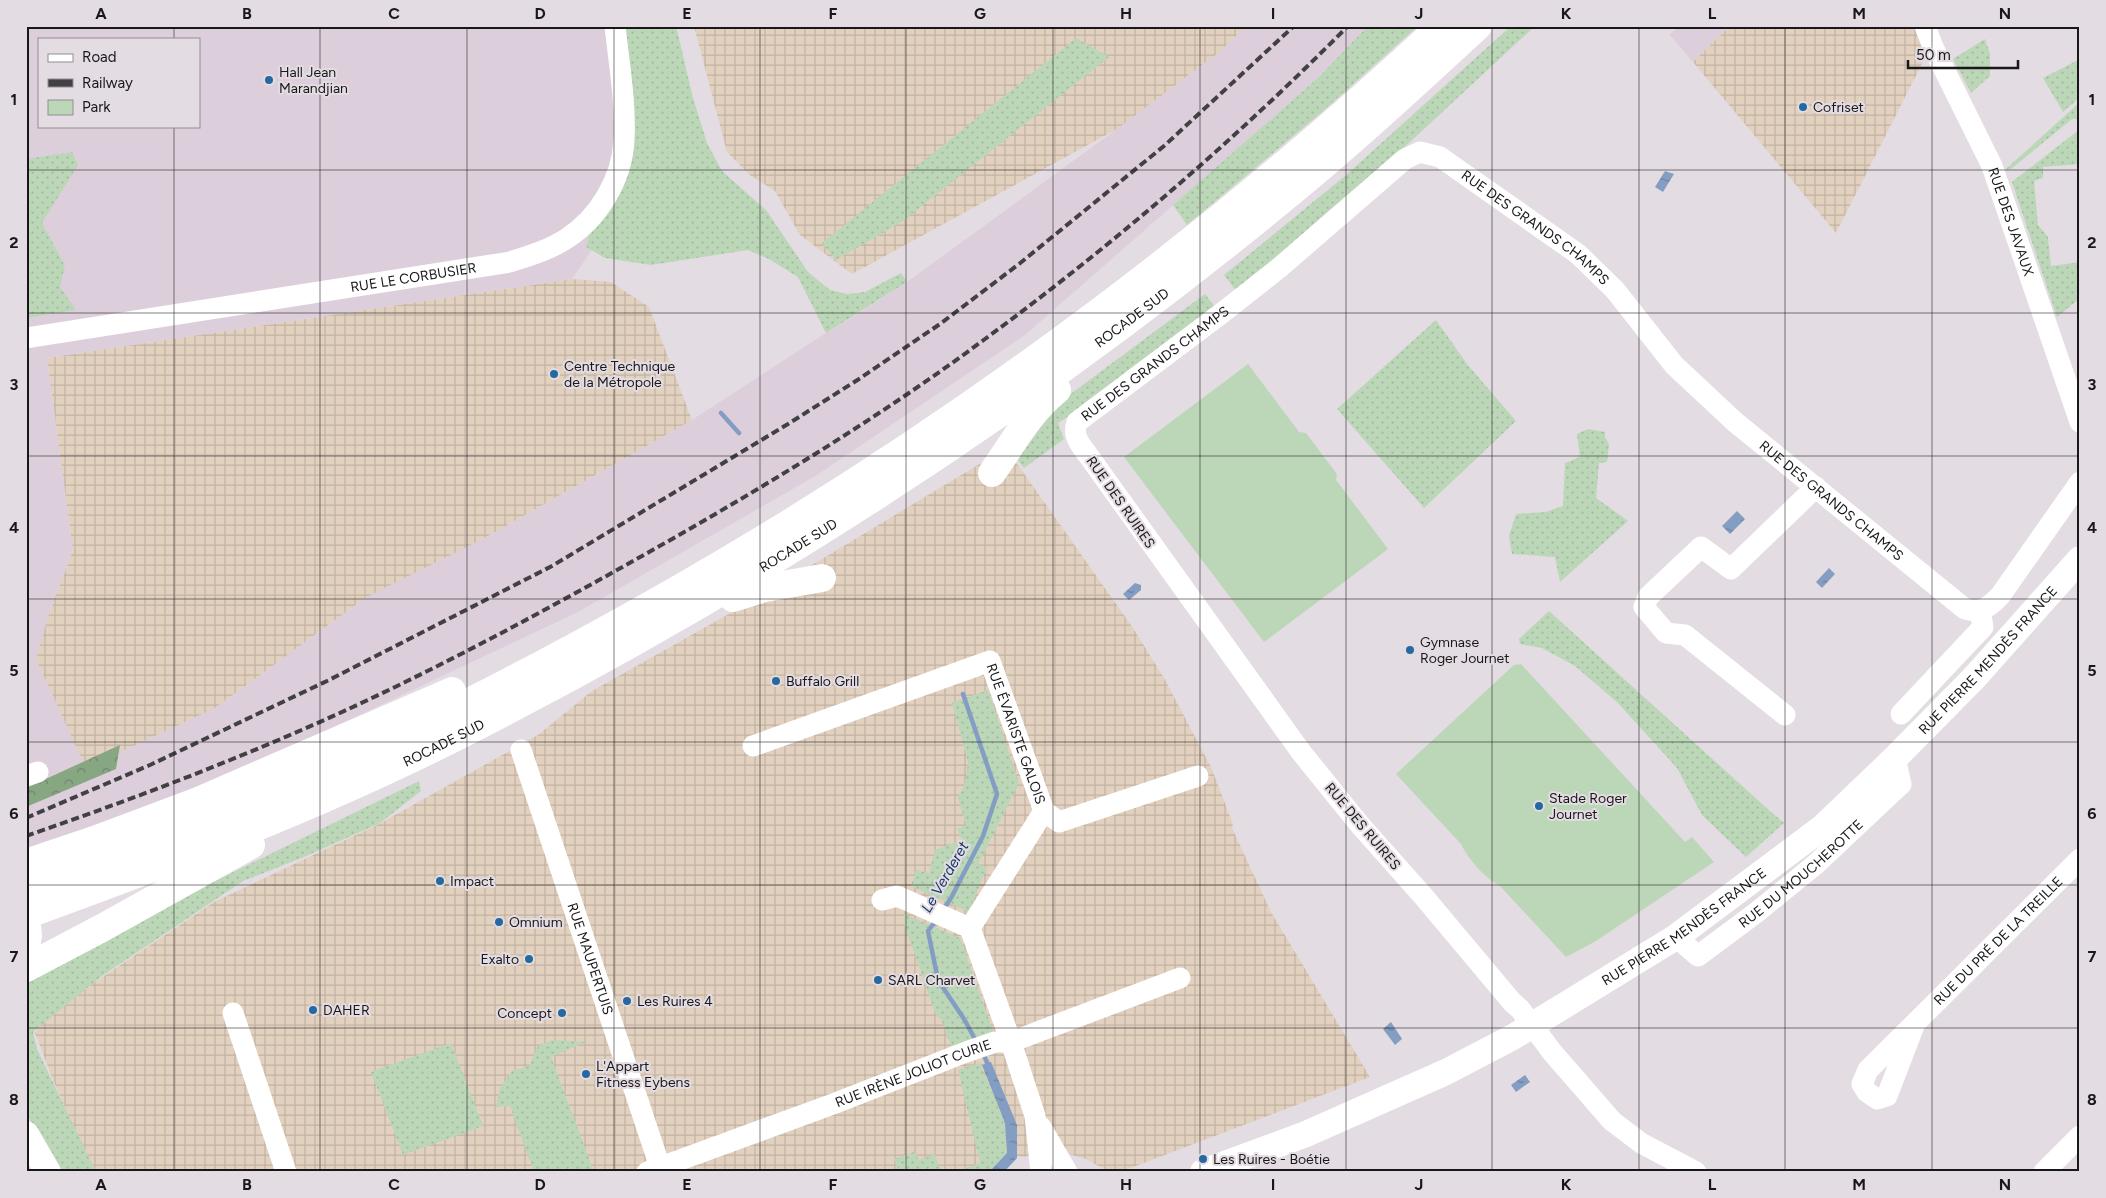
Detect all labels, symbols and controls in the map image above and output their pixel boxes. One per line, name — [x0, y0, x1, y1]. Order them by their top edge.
text: A — [95, 4, 107, 23]
text: B — [242, 4, 252, 23]
text: C — [388, 4, 400, 23]
text: D — [534, 4, 546, 23]
text: E — [682, 4, 692, 23]
text: F — [829, 4, 838, 23]
text: G — [974, 4, 986, 23]
text: H — [1120, 4, 1132, 23]
text: I — [1271, 4, 1275, 23]
text: J — [1415, 4, 1423, 23]
text: K — [1561, 4, 1572, 23]
text: L — [1708, 4, 1717, 23]
text: M — [1852, 4, 1866, 23]
text: N — [1999, 4, 2011, 23]
legend — [38, 38, 200, 128]
scale bar — [1908, 38, 2018, 70]
text: 50 m — [1916, 46, 1951, 64]
text: Road — [82, 48, 117, 66]
place label: Hall Jean Marandjian — [279, 64, 348, 97]
text: Railway — [82, 74, 133, 92]
marker: Hall Jean Marandjian — [263, 74, 275, 86]
text: 1 — [11, 90, 17, 109]
text: 1 — [2089, 90, 2095, 109]
text: Park — [82, 98, 111, 116]
place label: Cofriset — [1813, 99, 1864, 116]
marker: Cofriset — [1797, 101, 1809, 113]
street label: RUE DES JAVAUX — [1984, 165, 2037, 279]
street label: RUE DES GRANDS CHAMPS — [1458, 167, 1612, 289]
text: 2 — [9, 233, 19, 252]
text: 2 — [2087, 233, 2097, 252]
street label: RUE LE CORBUSIER — [349, 259, 478, 296]
street label: ROCADE SUD — [1091, 285, 1173, 351]
street label: RUE DES GRANDS CHAMPS — [1078, 303, 1233, 425]
place label: Centre Technique de la Métropole — [564, 358, 676, 391]
marker: Centre Technique de la Métropole — [548, 368, 560, 380]
text: 3 — [10, 375, 19, 394]
text: 3 — [2088, 375, 2097, 394]
street label: RUE DES GRANDS CHAMPS — [1756, 437, 1907, 564]
street label: RUE DES RUIRES — [1083, 453, 1159, 552]
street label: ROCADE SUD — [756, 515, 841, 576]
text: 4 — [9, 518, 19, 537]
text: 4 — [2087, 518, 2097, 537]
street label: RUE PIERRE MENDÈS FRANCE — [1915, 583, 2061, 738]
place label: Gymnase Roger Journet — [1420, 634, 1510, 667]
marker: Gymnase Roger Journet — [1404, 644, 1416, 656]
text: 5 — [9, 661, 19, 680]
street label: RUE ÉVARISTE GALOIS — [983, 661, 1049, 806]
text: 5 — [2087, 661, 2097, 680]
place label: Buffalo Grill — [786, 673, 859, 690]
marker: Buffalo Grill — [770, 675, 782, 687]
street label: ROCADE SUD — [400, 716, 488, 771]
street label: RUE DES RUIRES — [1321, 779, 1404, 873]
place label: Stade Roger Journet — [1549, 790, 1627, 823]
marker: Stade Roger Journet — [1533, 800, 1545, 812]
text: 6 — [9, 804, 19, 823]
text: 6 — [2087, 804, 2097, 823]
street label: RUE DU MOUCHEROTTE — [1736, 816, 1867, 932]
water label: Le Verderet — [917, 838, 973, 916]
street label: RUE PIERRE MENDÈS FRANCE — [1599, 864, 1770, 990]
place label: Impact — [450, 873, 494, 890]
street label: RUE DU PRÉ DE LA TREILLE — [1930, 873, 2066, 1009]
marker: Impact — [434, 875, 446, 887]
street label: RUE MAUPERTUIS — [564, 901, 617, 1017]
place label: Omnium — [509, 914, 563, 931]
marker: Omnium — [493, 916, 505, 928]
text: 7 — [10, 947, 19, 966]
text: 7 — [2088, 947, 2097, 966]
place label: Exalto — [481, 951, 519, 968]
marker: Exalto — [523, 953, 535, 965]
place label: SARL Charvet — [888, 972, 975, 989]
marker: SARL Charvet — [872, 974, 884, 986]
place label: Les Ruires 4 — [637, 993, 713, 1010]
marker: Les Ruires 4 — [621, 995, 633, 1007]
place label: DAHER — [323, 1002, 370, 1019]
marker: DAHER — [307, 1004, 319, 1016]
place label: Concept — [497, 1005, 552, 1022]
marker: Concept — [556, 1007, 568, 1019]
street label: RUE IRÈNE JOLIOT CURIE — [833, 1036, 994, 1111]
place label: L'Appart Fitness Eybens — [596, 1058, 690, 1091]
marker: L'Appart Fitness Eybens — [580, 1068, 592, 1080]
text: 8 — [9, 1090, 19, 1109]
text: 8 — [2087, 1090, 2097, 1109]
place label: Les Ruires - Boétie — [1213, 1151, 1330, 1168]
marker: Les Ruires - Boétie — [1197, 1153, 1209, 1165]
text: A — [95, 1175, 107, 1194]
text: B — [242, 1175, 252, 1194]
text: C — [388, 1175, 400, 1194]
text: D — [534, 1175, 546, 1194]
text: E — [682, 1175, 692, 1194]
text: F — [829, 1175, 838, 1194]
text: G — [974, 1175, 986, 1194]
text: H — [1120, 1175, 1132, 1194]
text: I — [1271, 1175, 1275, 1194]
text: J — [1415, 1175, 1423, 1194]
text: K — [1561, 1175, 1572, 1194]
text: L — [1708, 1175, 1717, 1194]
text: M — [1852, 1175, 1866, 1194]
text: N — [1999, 1175, 2011, 1194]

